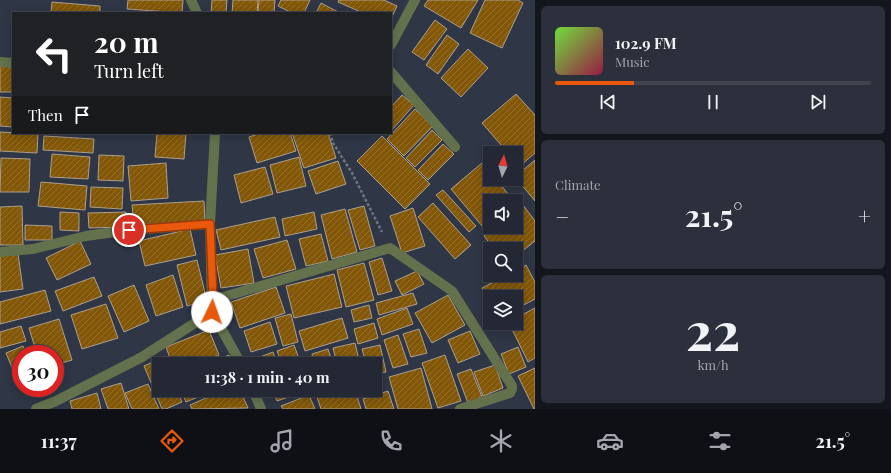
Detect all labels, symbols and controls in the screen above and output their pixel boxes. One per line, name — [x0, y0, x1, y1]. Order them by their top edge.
text: 20 m — [94, 23, 159, 60]
icon: left — [28, 28, 80, 80]
text: 102.9 FM — [615, 33, 677, 53]
text: Music — [615, 53, 650, 70]
text: Turn left — [94, 59, 164, 83]
icon: previous — [597, 91, 619, 113]
icon: pause — [702, 91, 724, 113]
icon: next — [807, 91, 829, 113]
icon: arrive — [71, 104, 93, 126]
text: Then — [28, 105, 63, 125]
north arrow — [483, 146, 523, 186]
map controls — [483, 146, 523, 330]
text: Climate — [555, 176, 601, 193]
button: sound — [483, 194, 523, 234]
text: 21.5° — [685, 195, 743, 235]
text: − — [555, 201, 569, 231]
text: + — [858, 201, 871, 231]
pin — [112, 213, 146, 247]
icon: arrive — [118, 219, 140, 241]
button: search — [483, 242, 523, 282]
button: layers — [483, 290, 523, 330]
position arrow — [191, 291, 233, 333]
text: 22 — [686, 295, 740, 364]
speed limit sign: 30 — [12, 345, 64, 397]
text: km/h — [697, 356, 729, 373]
text: 11:38 · 1 min · 40 m — [205, 367, 329, 387]
icon: directions — [158, 427, 186, 455]
icon: music — [268, 427, 296, 455]
icon: phone — [377, 427, 405, 455]
icon: climate — [487, 427, 515, 455]
icon: car — [596, 427, 624, 455]
icon: filters — [706, 427, 734, 455]
text: 11:37 — [41, 429, 77, 453]
text: 21.5° — [815, 429, 850, 453]

